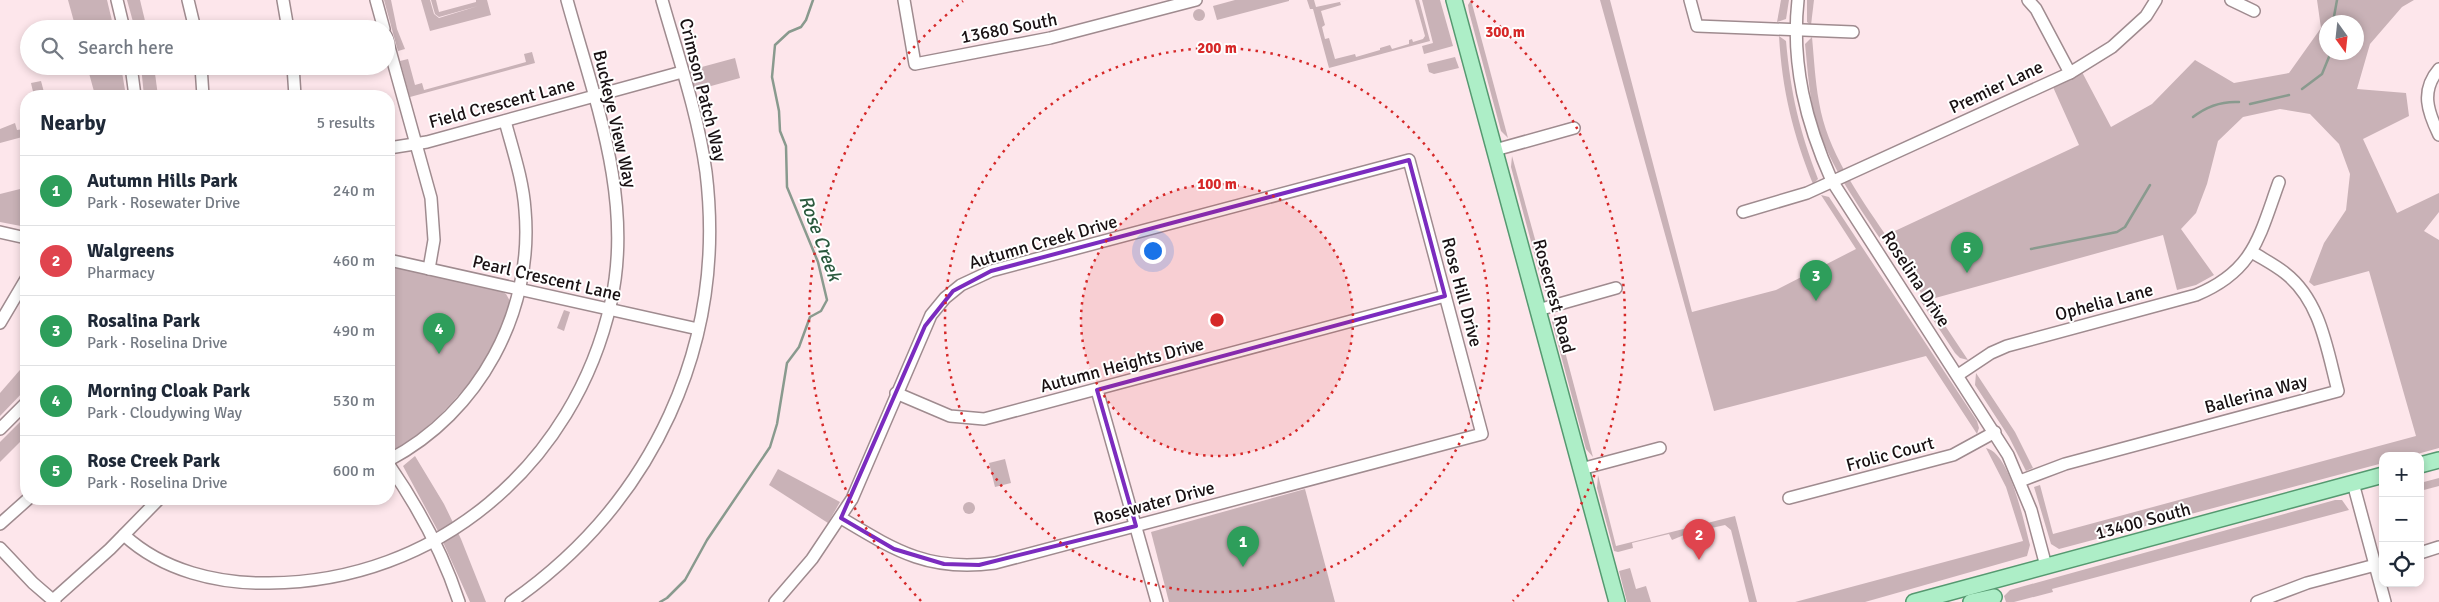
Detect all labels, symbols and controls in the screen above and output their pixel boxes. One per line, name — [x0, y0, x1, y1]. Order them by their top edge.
street label: 13680 South — [959, 8, 1059, 48]
north arrow — [2319, 15, 2364, 60]
street label: Crimson Patch Way — [675, 16, 732, 165]
search box — [20, 20, 395, 75]
text: 300 m — [1485, 23, 1525, 41]
icon: search — [38, 34, 66, 62]
text: Search here — [78, 36, 174, 60]
text: 200 m — [1197, 39, 1237, 57]
street label: Buckeye View Way — [588, 48, 642, 191]
street label: Premier Lane — [1945, 56, 2047, 118]
street label: Field Crescent Lane — [426, 73, 578, 133]
text: Nearby — [40, 110, 106, 136]
text: 5 results — [316, 113, 375, 133]
text: Autumn Hills Park — [87, 169, 238, 193]
text: 100 m — [1197, 175, 1237, 193]
text: 1 — [52, 181, 60, 201]
text: 240 m — [333, 181, 375, 201]
water label: Rose Creek — [793, 192, 847, 286]
text: Park · Rosewater Drive — [87, 193, 240, 213]
street label: Autumn Creek Drive — [966, 210, 1120, 274]
street label: Roselina Drive — [1877, 227, 1955, 331]
pin: 5 — [1951, 232, 1983, 273]
street label: Rose Hill Drive — [1437, 235, 1487, 349]
street label: Rosecrest Road — [1528, 237, 1580, 355]
your location — [1140, 238, 1166, 264]
text: Walgreens — [87, 239, 174, 263]
street label: Pearl Crescent Lane — [470, 250, 624, 306]
text: 2 — [52, 251, 60, 271]
text: 460 m — [333, 251, 375, 271]
pin: 3 — [1800, 260, 1832, 301]
text: Pharmacy — [87, 263, 155, 283]
street label: Ophelia Lane — [2053, 278, 2155, 326]
text: Rosalina Park — [87, 309, 200, 333]
centre of rings — [1208, 311, 1226, 329]
pin: 4 — [423, 313, 455, 354]
text: 3 — [52, 321, 60, 341]
text: 490 m — [333, 321, 375, 341]
text: Park · Roselina Drive — [87, 333, 228, 353]
street label: Autumn Heights Drive — [1038, 333, 1206, 397]
street label: Ballerina Way — [2202, 370, 2311, 418]
text: Morning Cloak Park — [87, 379, 250, 403]
text: 4 — [52, 391, 60, 411]
text: 530 m — [333, 391, 375, 411]
text: Park · Cloudywing Way — [87, 403, 242, 423]
street label: Frolic Court — [1843, 432, 1937, 476]
text: Rose Creek Park — [87, 449, 220, 473]
map controls — [2379, 452, 2424, 587]
button: + — [2379, 452, 2424, 497]
text: 5 — [52, 461, 60, 481]
text: 600 m — [333, 461, 375, 481]
text: Park · Roselina Drive — [87, 473, 228, 493]
street label: Rosewater Drive — [1091, 476, 1217, 530]
button: − — [2379, 497, 2424, 542]
street label: 13400 South — [2093, 498, 2193, 544]
pin: 2 — [1683, 519, 1715, 560]
pin: 1 — [1227, 526, 1259, 567]
button: locate — [2379, 542, 2424, 587]

